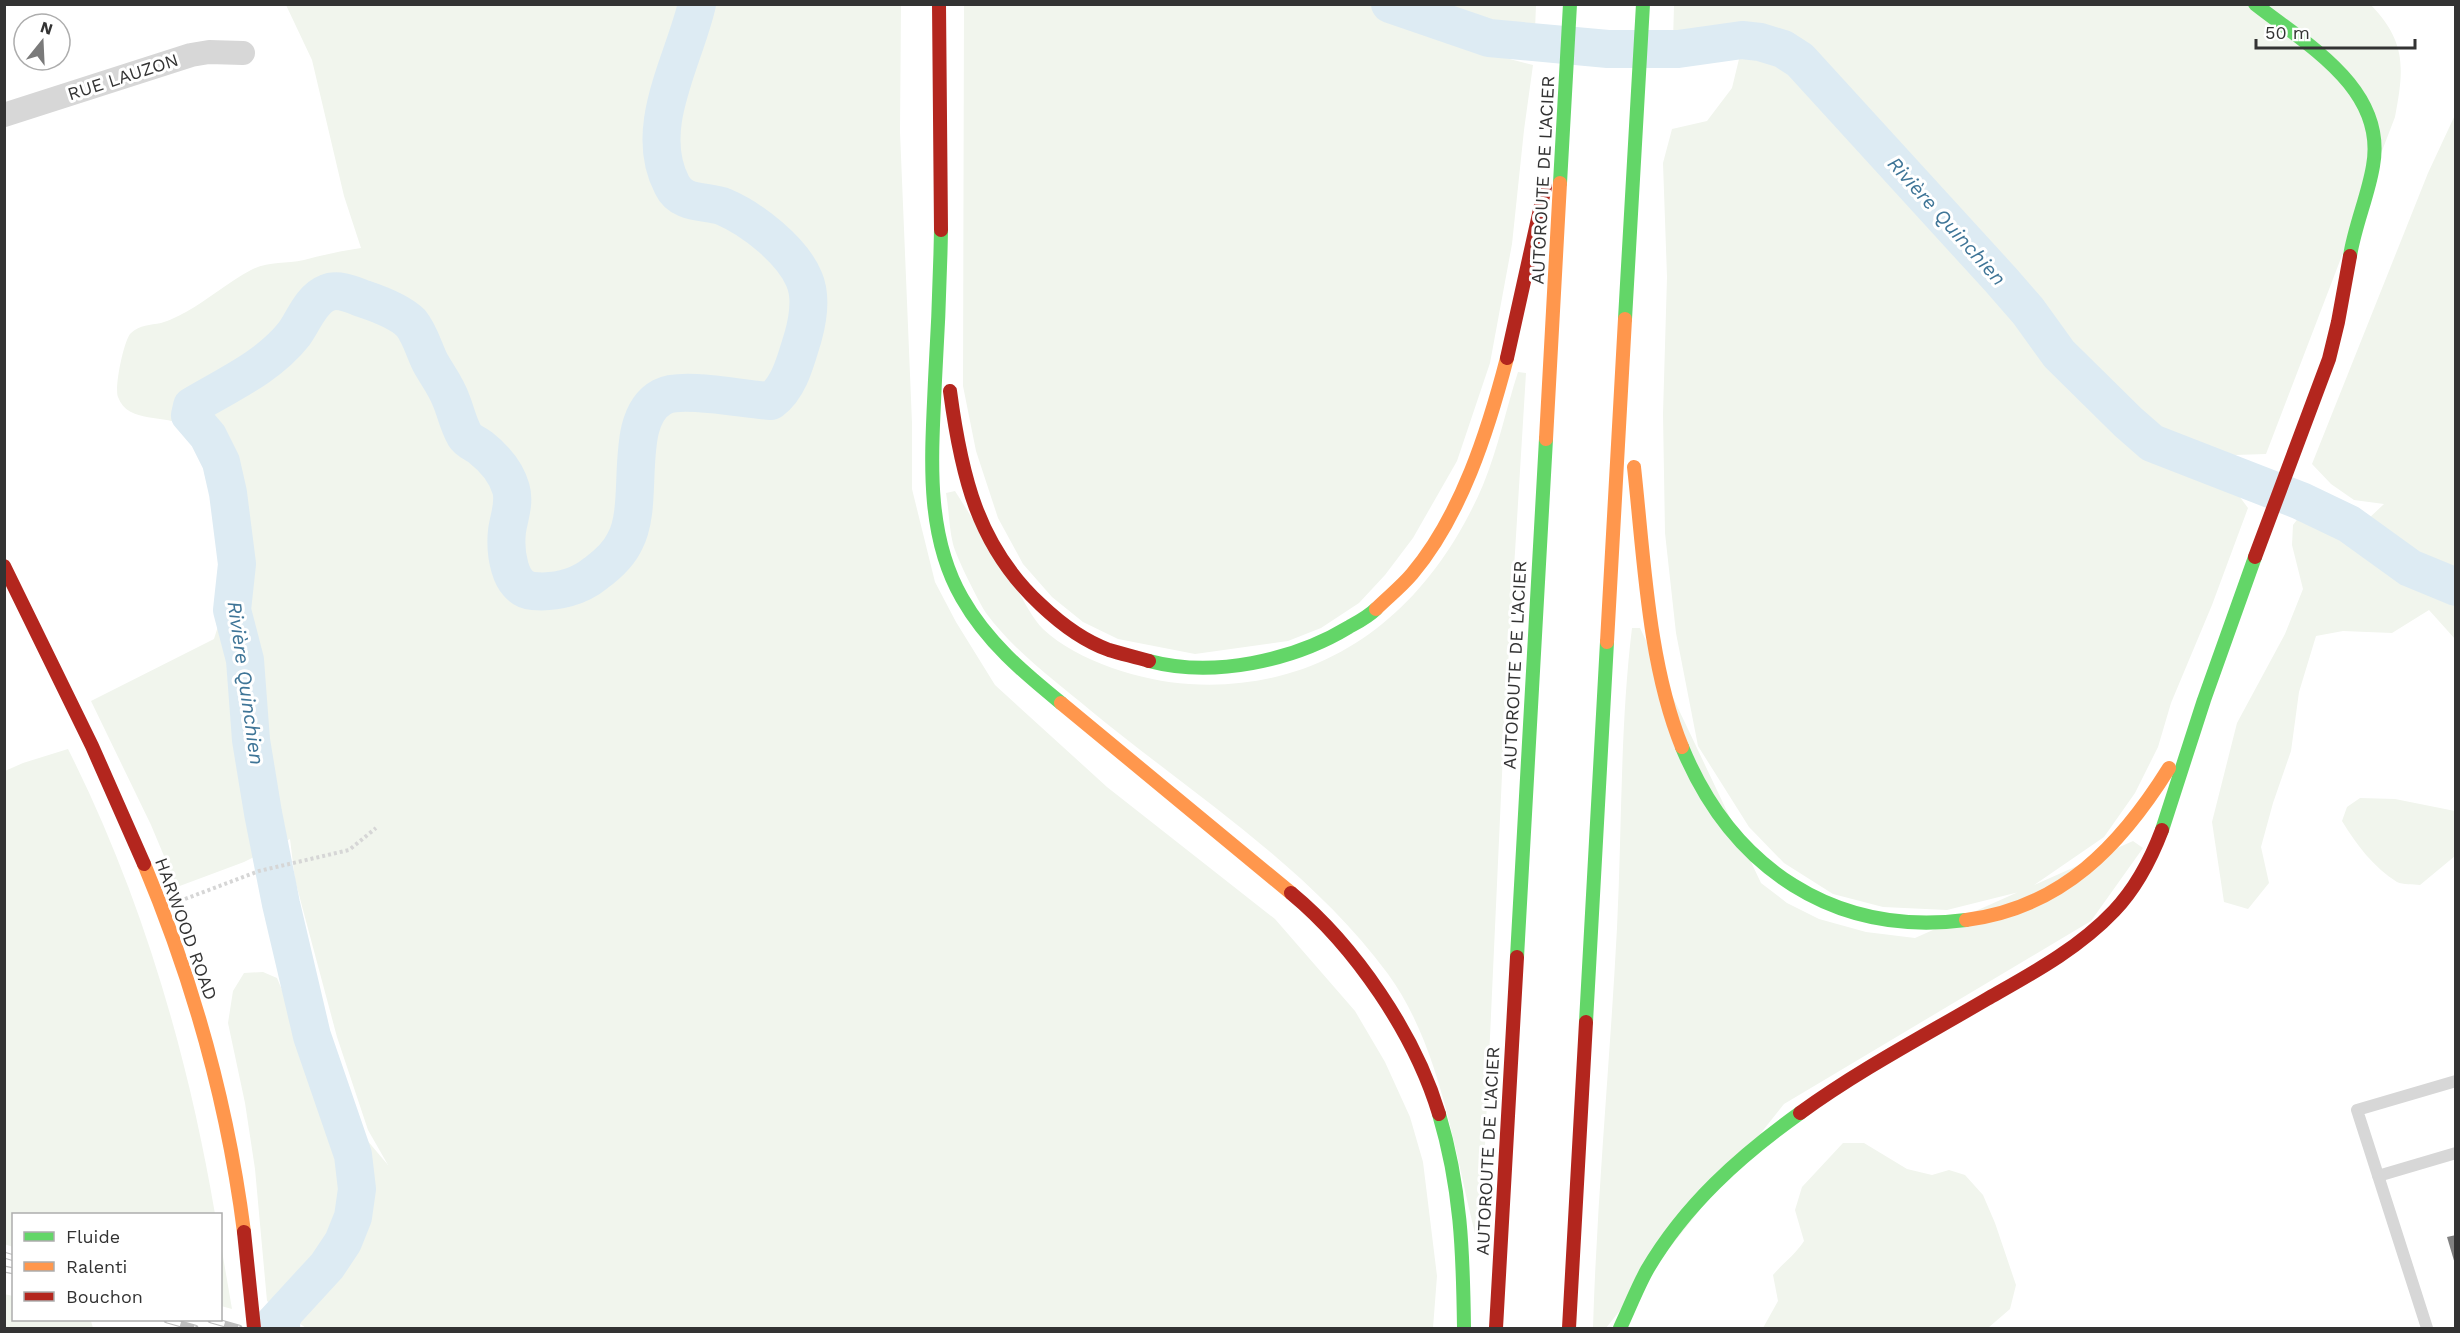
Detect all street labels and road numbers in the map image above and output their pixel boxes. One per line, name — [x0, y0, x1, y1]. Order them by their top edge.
street label: RUE LAUZON — [65, 49, 181, 104]
street label: AUTOROUTE DE L'ACIER — [1527, 75, 1558, 285]
street label: AUTOROUTE DE L'ACIER — [1499, 560, 1530, 770]
street label: HARWOOD ROAD — [151, 855, 222, 1003]
street label: AUTOROUTE DE L'ACIER — [1472, 1046, 1503, 1256]

